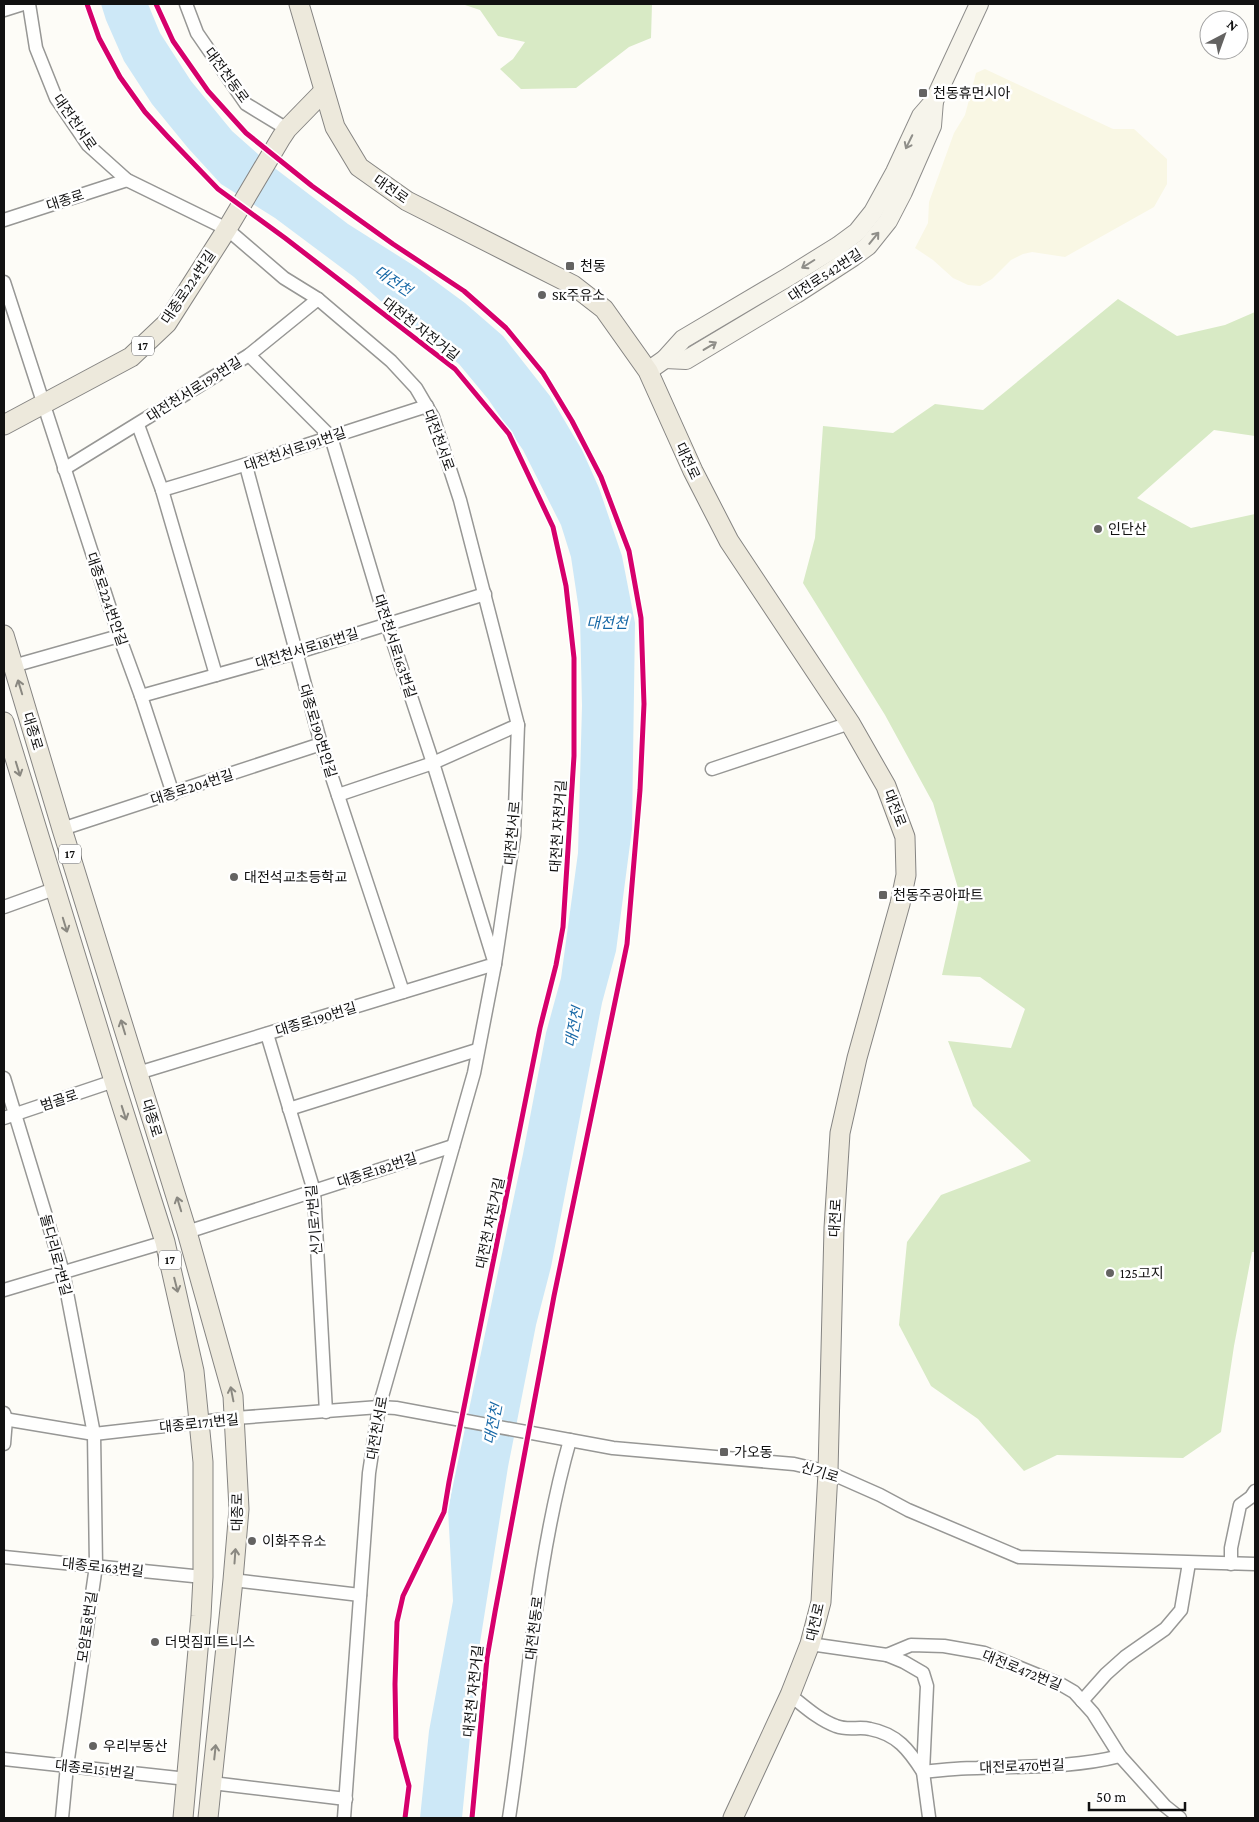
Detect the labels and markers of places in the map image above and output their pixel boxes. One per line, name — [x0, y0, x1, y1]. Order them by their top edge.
place label: 천동휴먼시아 — [933, 85, 1010, 101]
marker: 천동휴먼시아 — [917, 87, 929, 99]
place label: 천동 — [580, 258, 606, 274]
marker: 천동 — [564, 260, 576, 272]
place label: SK주유소 — [552, 287, 605, 303]
marker: SK주유소 — [536, 289, 548, 301]
place label: 인단산 — [1108, 521, 1147, 537]
marker: 인단산 — [1092, 523, 1104, 535]
place label: 대전석교초등학교 — [244, 869, 347, 885]
marker: 대전석교초등학교 — [228, 871, 240, 883]
place label: 천동주공아파트 — [893, 887, 983, 903]
marker: 천동주공아파트 — [877, 889, 889, 901]
place label: 125고지 — [1120, 1265, 1164, 1281]
marker: 125고지 — [1104, 1267, 1116, 1279]
place label: 가오동 — [734, 1444, 773, 1460]
marker: 가오동 — [718, 1446, 730, 1458]
place label: 이화주유소 — [262, 1533, 327, 1549]
marker: 이화주유소 — [246, 1535, 258, 1547]
place label: 더멋짐피트니스 — [165, 1634, 255, 1650]
marker: 더멋짐피트니스 — [149, 1636, 161, 1648]
place label: 우리부동산 — [103, 1738, 168, 1754]
marker: 우리부동산 — [87, 1740, 99, 1752]

